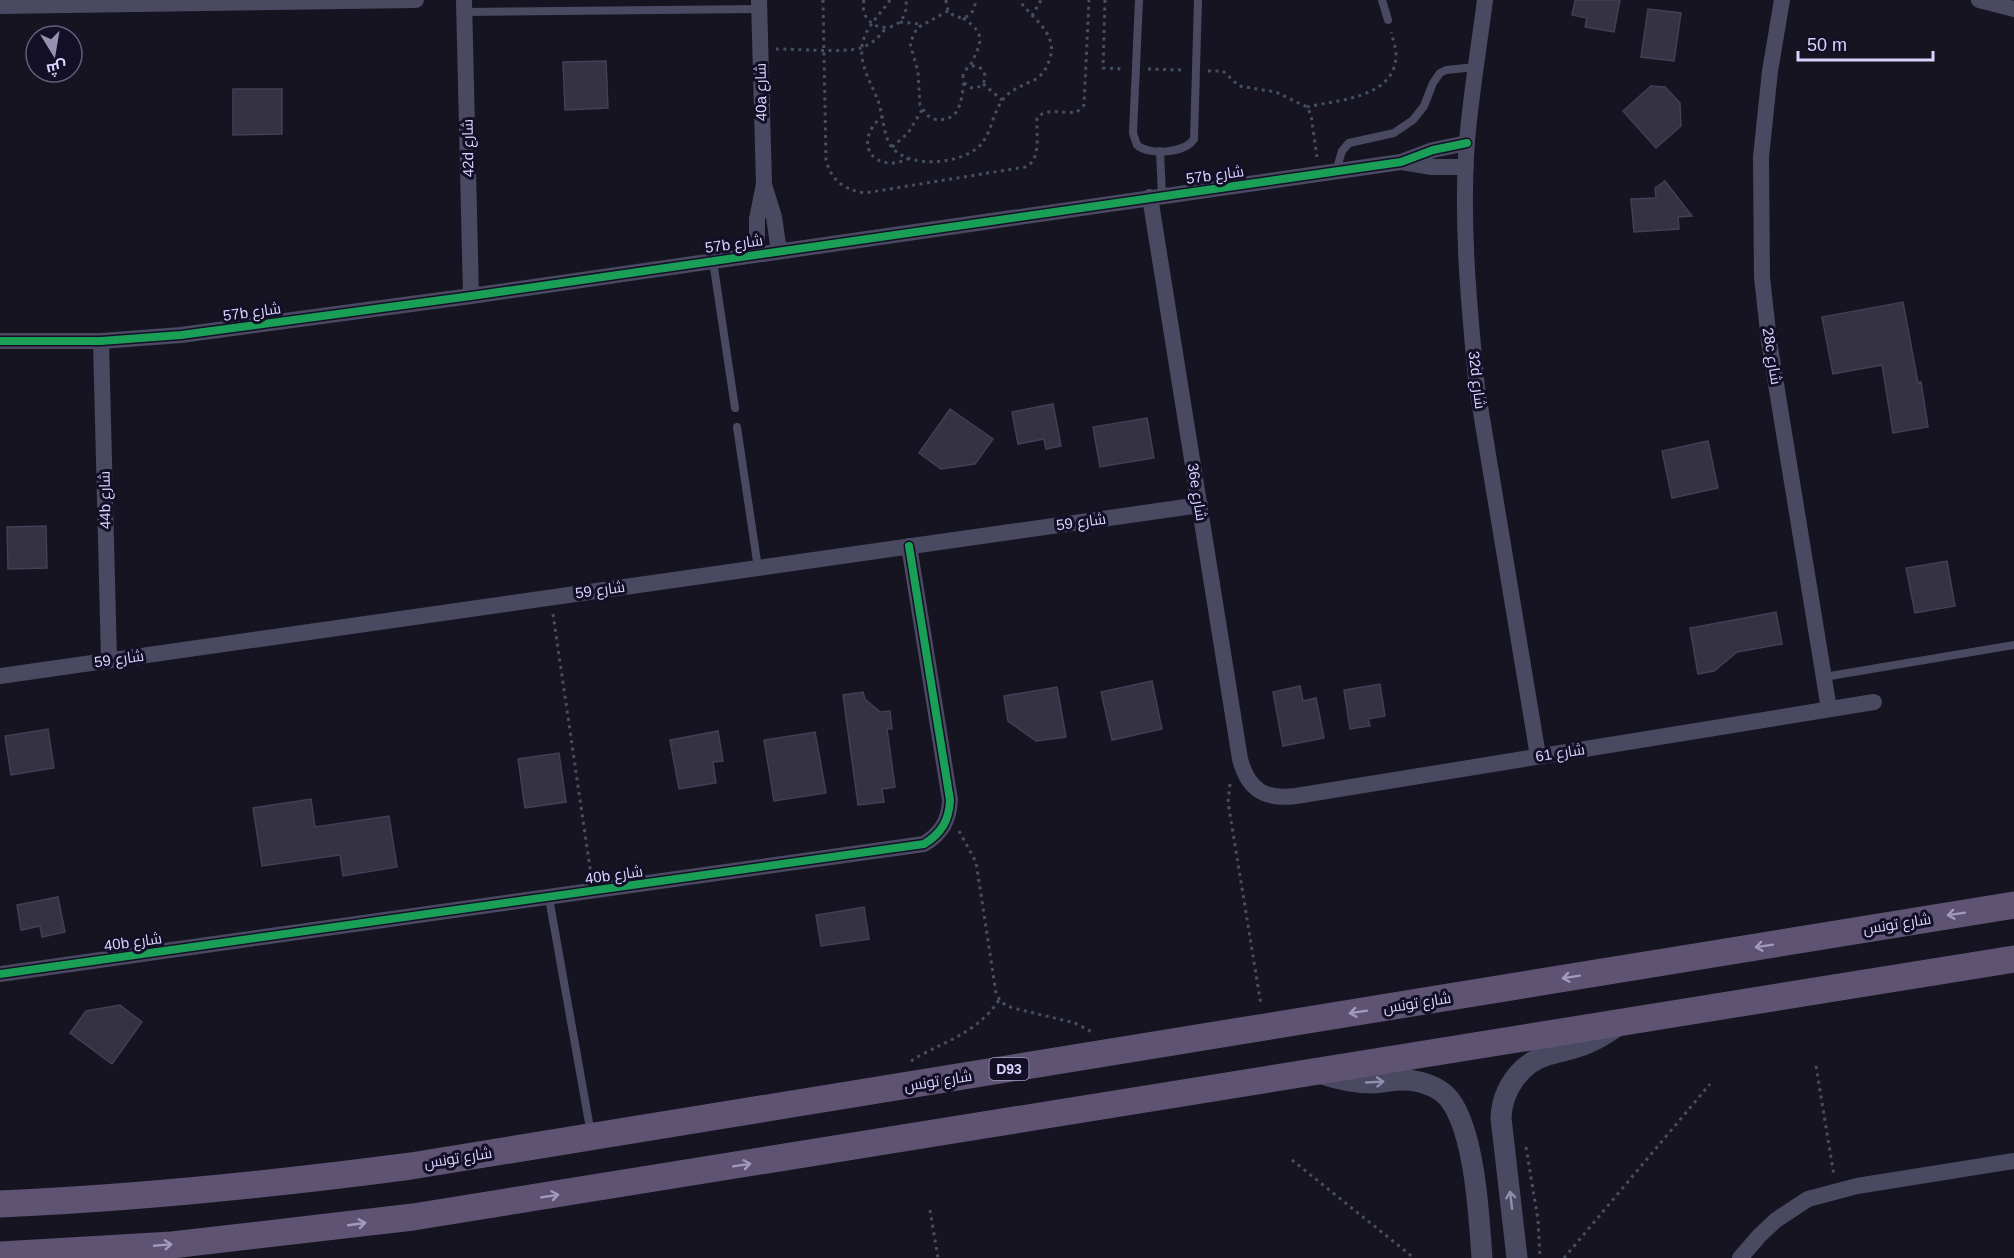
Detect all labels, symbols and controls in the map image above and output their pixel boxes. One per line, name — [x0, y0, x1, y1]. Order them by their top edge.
north arrow — [24, 24, 84, 84]
scale bar — [1798, 24, 1933, 62]
text: 50 m — [1807, 35, 1847, 55]
text: ش — [45, 57, 68, 79]
street label: 40a شارع — [751, 63, 773, 121]
street label: 42d شارع — [458, 119, 480, 177]
street label: 57b شارع — [1185, 162, 1245, 190]
street label: 57b شارع — [704, 231, 764, 259]
street label: 57b شارع — [222, 299, 282, 327]
street label: 28c شارع — [1757, 326, 1785, 386]
street label: 32d شارع — [1463, 350, 1489, 410]
street label: 36e شارع — [1182, 462, 1210, 522]
street label: 44b شارع — [95, 471, 117, 529]
street label: شارع 59 — [1055, 510, 1107, 536]
street label: شارع 59 — [574, 578, 626, 604]
street label: شارع 59 — [93, 647, 145, 673]
street label: شارع 61 — [1534, 740, 1586, 768]
street label: 40b شارع — [584, 862, 644, 890]
one-way arrow — [1947, 909, 1967, 920]
street label: شارع تونس — [1862, 910, 1933, 940]
street label: 40b شارع — [103, 929, 163, 957]
one-way arrow — [1754, 940, 1774, 951]
one-way arrow — [1562, 972, 1582, 983]
street label: شارع تونس — [1382, 989, 1453, 1019]
one-way arrow — [1349, 1007, 1369, 1018]
road number: D93 — [990, 1058, 1028, 1080]
street label: شارع تونس — [903, 1067, 974, 1097]
one-way arrow — [1365, 1076, 1385, 1087]
street label: شارع تونس — [423, 1144, 494, 1174]
one-way arrow — [732, 1159, 752, 1170]
one-way arrow — [540, 1190, 559, 1201]
one-way arrow — [1505, 1190, 1516, 1210]
one-way arrow — [347, 1219, 366, 1230]
one-way arrow — [153, 1239, 173, 1250]

